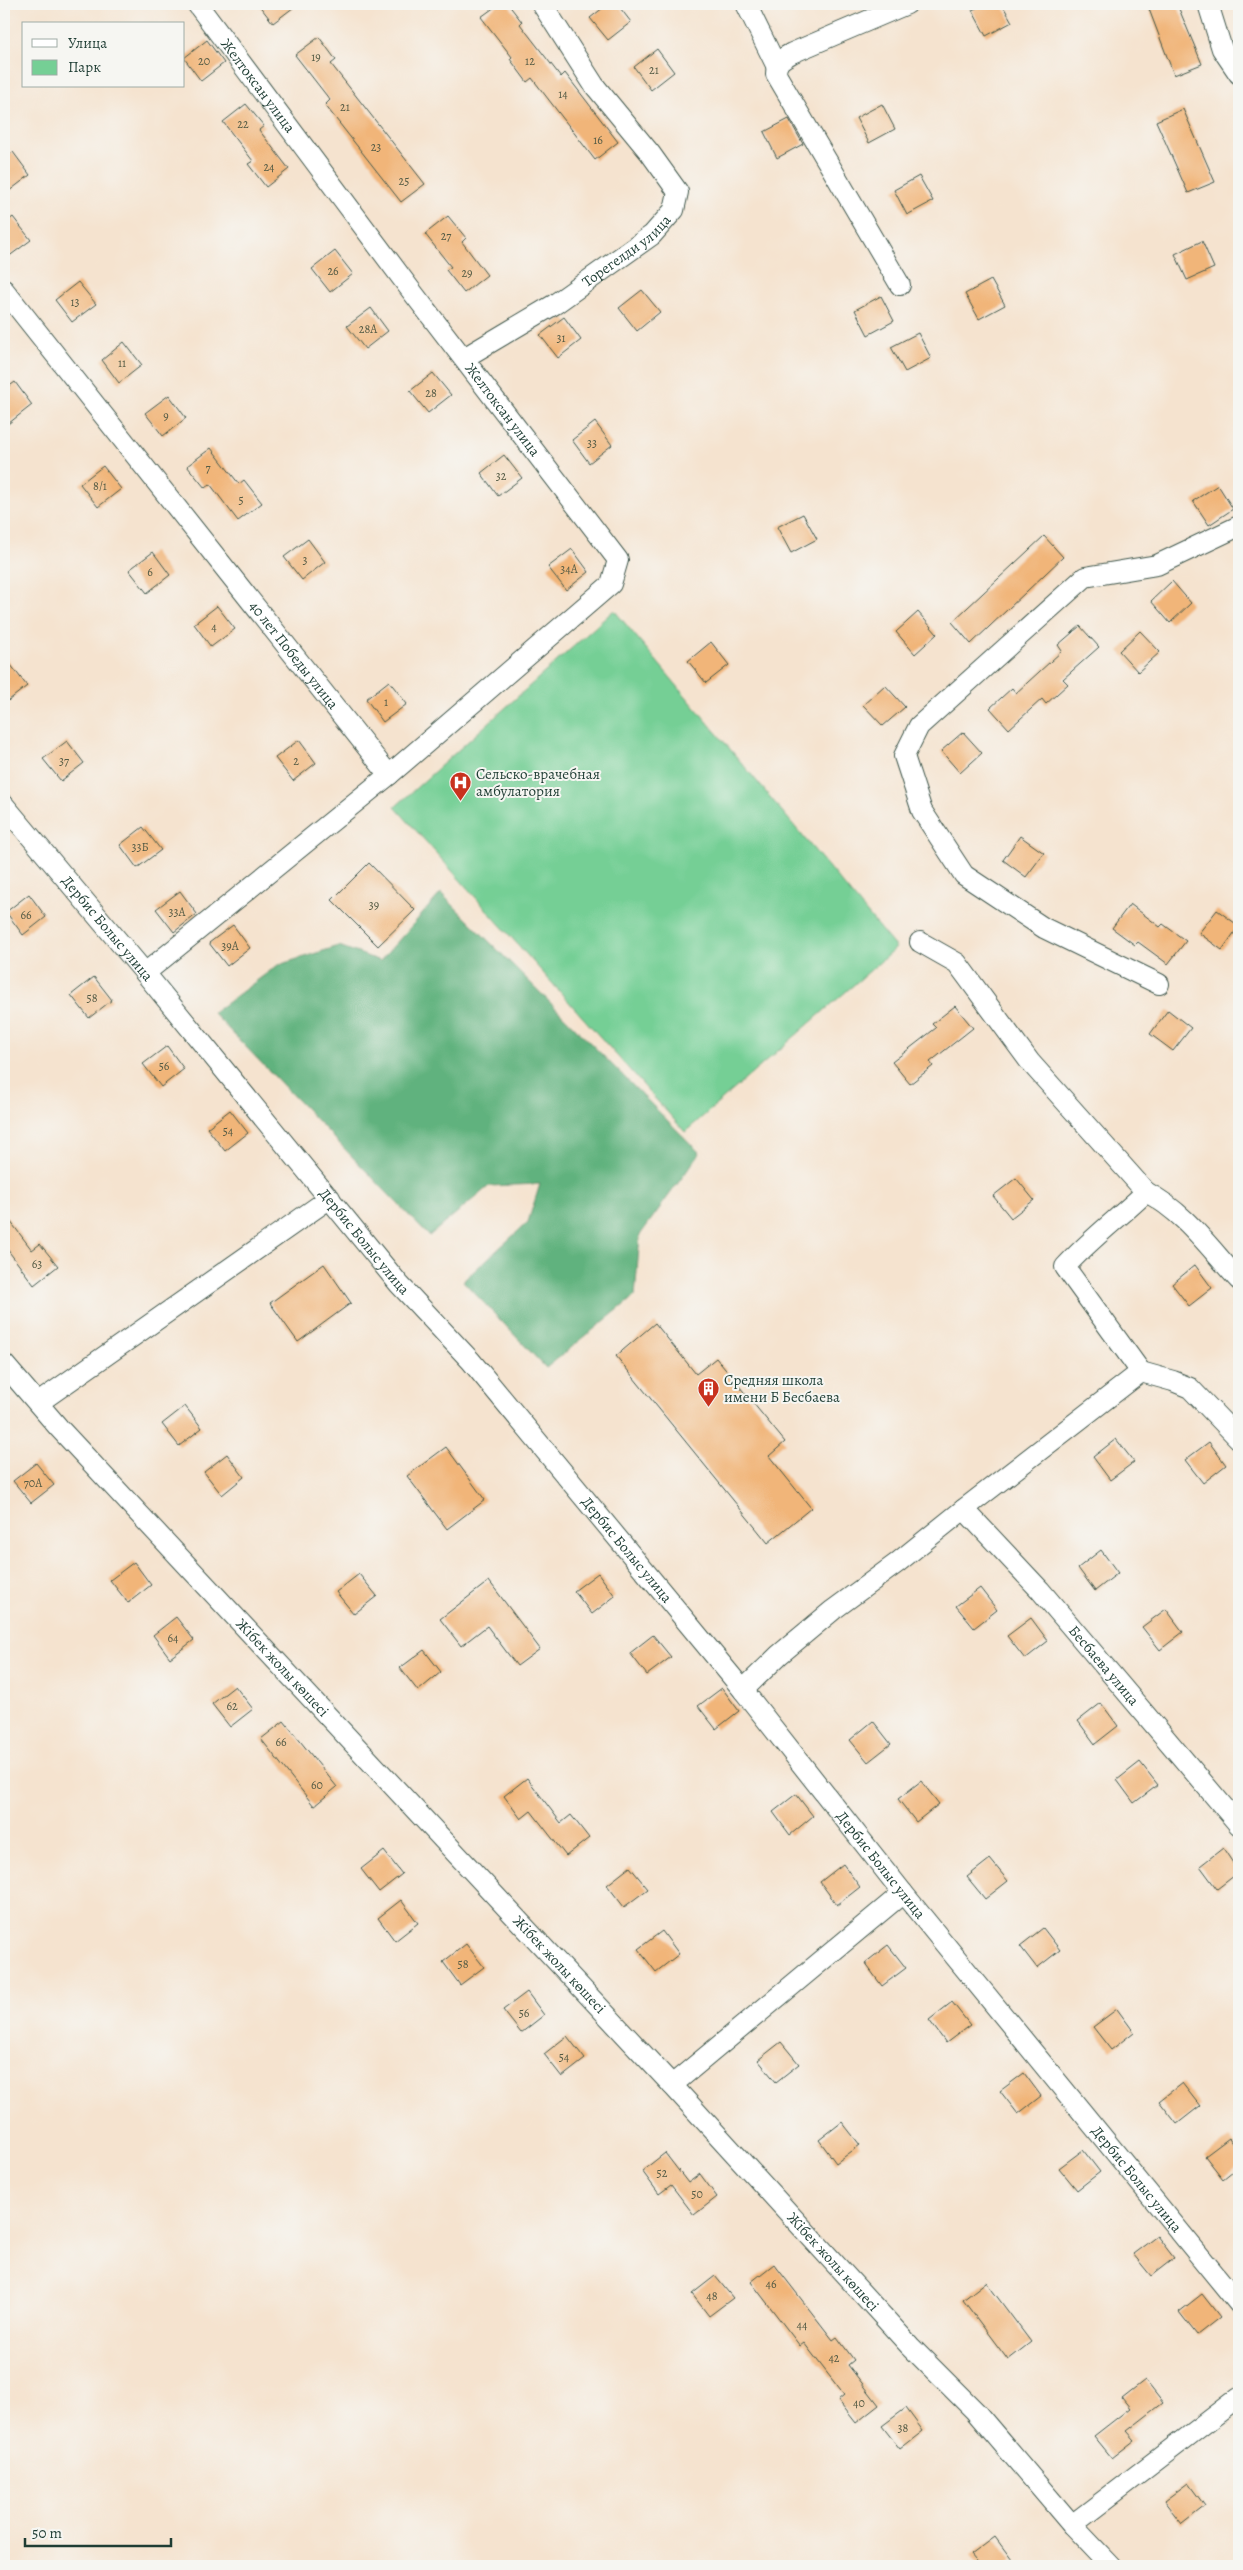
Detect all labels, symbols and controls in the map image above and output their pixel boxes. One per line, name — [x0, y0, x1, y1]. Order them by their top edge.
legend — [22, 22, 185, 88]
text: Улица — [68, 33, 107, 53]
street label: Желтоксан улица — [216, 35, 300, 137]
house number: 19 — [311, 49, 321, 65]
house number: 20 — [198, 53, 210, 69]
house number: 12 — [525, 53, 535, 69]
text: Парк — [68, 57, 101, 77]
house number: 21 — [649, 62, 659, 78]
house number: 14 — [558, 86, 568, 102]
house number: 21 — [340, 99, 350, 115]
house number: 22 — [237, 116, 249, 132]
house number: 16 — [593, 132, 603, 148]
house number: 23 — [371, 139, 381, 155]
house number: 24 — [263, 159, 275, 175]
house number: 25 — [399, 173, 409, 189]
street label: Торегелди улица — [578, 210, 675, 292]
house number: 27 — [441, 228, 452, 244]
house number: 26 — [327, 263, 339, 279]
house number: 29 — [461, 265, 473, 281]
house number: 13 — [70, 294, 80, 310]
house number: 28А — [359, 321, 378, 337]
house number: 31 — [556, 330, 566, 346]
house number: 11 — [118, 355, 126, 371]
street label: Желтоксан улица — [460, 359, 545, 461]
house number: 28 — [425, 385, 437, 401]
house number: 9 — [163, 408, 169, 424]
house number: 33 — [587, 435, 597, 451]
house number: 7 — [205, 460, 211, 476]
house number: 32 — [496, 468, 507, 484]
house number: 8/1 — [93, 478, 107, 494]
house number: 5 — [238, 492, 244, 508]
house number: 3 — [303, 552, 308, 568]
house number: 34А — [560, 561, 579, 577]
house number: 6 — [147, 564, 153, 580]
street label: 40 лет Победы улица — [245, 597, 343, 713]
house number: 4 — [211, 619, 217, 635]
house number: 1 — [384, 694, 388, 710]
house number: 37 — [59, 753, 70, 769]
house number: 2 — [293, 753, 299, 769]
place label: Сельско-врачебная амбулатория — [476, 764, 600, 801]
hospital icon: Сельско-врачебная амбулатория — [448, 771, 472, 802]
house number: 33Б — [131, 839, 149, 855]
street label: Дербис Болыс улица — [57, 871, 158, 985]
house number: 39 — [369, 897, 379, 913]
house number: 33А — [169, 904, 186, 920]
house number: 66 — [20, 907, 32, 923]
house number: 39А — [221, 938, 240, 954]
house number: 58 — [87, 990, 98, 1006]
house number: 56 — [159, 1058, 170, 1074]
house number: 54 — [223, 1123, 234, 1139]
street label: Дербис Болыс улица — [315, 1184, 414, 1299]
house number: 63 — [32, 1256, 42, 1272]
place label: Средняя школа имени Б Бесбаева — [724, 1370, 840, 1407]
building icon: Средняя школа имени Б Бесбаева — [696, 1377, 720, 1408]
house number: 70А — [24, 1475, 43, 1491]
street label: Дербис Болыс улица — [577, 1492, 677, 1607]
street label: Жібек жолы көшесі — [232, 1614, 333, 1721]
street label: Бесбаева улица — [1064, 1621, 1144, 1710]
house number: 64 — [168, 1630, 179, 1646]
house number: 62 — [226, 1698, 238, 1714]
house number: 66 — [275, 1734, 287, 1750]
house number: 60 — [311, 1777, 323, 1793]
street label: Дербис Болыс улица — [832, 1807, 930, 1923]
street label: Жібек жолы көшесі — [509, 1911, 610, 2018]
house number: 58 — [458, 1956, 469, 1972]
house number: 56 — [519, 2005, 530, 2021]
house number: 54 — [559, 2049, 570, 2065]
street label: Дербис Болыс улица — [1087, 2121, 1186, 2237]
house number: 52 — [657, 2165, 668, 2181]
house number: 50 — [691, 2186, 703, 2202]
street label: Жібек жолы көшесі — [783, 2208, 883, 2315]
house number: 46 — [766, 2276, 777, 2292]
house number: 48 — [706, 2288, 718, 2304]
house number: 44 — [797, 2317, 808, 2333]
house number: 42 — [828, 2350, 840, 2366]
house number: 40 — [853, 2395, 865, 2411]
house number: 38 — [898, 2420, 909, 2436]
scale bar — [25, 2515, 171, 2547]
text: 50 m — [32, 2523, 62, 2543]

